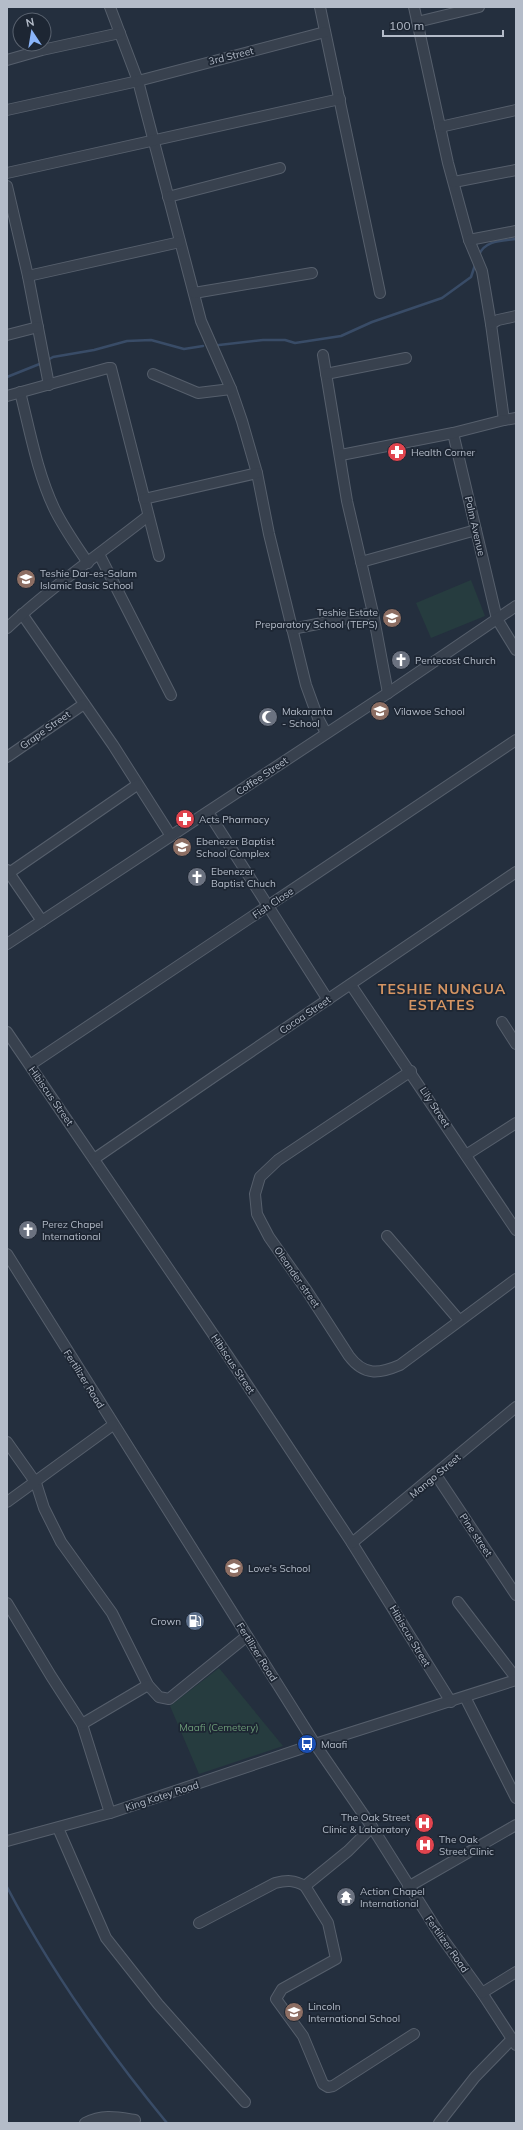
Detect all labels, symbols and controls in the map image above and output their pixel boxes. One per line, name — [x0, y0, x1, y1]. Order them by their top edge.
north arrow — [12, 12, 52, 52]
scale bar — [383, 12, 503, 38]
text: N — [24, 15, 35, 30]
text: 100 m — [389, 18, 424, 33]
street label: 3rd Street — [207, 44, 255, 68]
pharmacy icon: Health Corner — [386, 441, 408, 463]
place label: Health Corner — [411, 446, 476, 459]
street label: Palm Avenue — [462, 495, 488, 557]
place label: Teshie Dar-es-Salam Islamic Basic School — [40, 567, 137, 592]
school or university icon: Teshie Dar-es-Salam Islamic Basic School — [15, 568, 37, 590]
place label: Teshie Estate Preparatory School (TEPS) — [255, 606, 378, 631]
school or university icon: Teshie Estate Preparatory School (TEPS) — [381, 607, 403, 629]
church icon: Pentecost Church — [390, 649, 412, 671]
place label: Pentecost Church — [415, 654, 496, 667]
school or university icon: Vilawoe School — [369, 700, 391, 722]
place label: Makaranta - School — [282, 705, 333, 730]
place label: Vilawoe School — [394, 705, 465, 718]
mosque icon: Makaranta - School — [257, 706, 279, 728]
street label: Grape Street — [17, 708, 73, 752]
street label: Coffee Street — [234, 754, 291, 798]
pharmacy icon: Acts Pharmacy — [174, 808, 196, 830]
place label: Acts Pharmacy — [199, 813, 270, 826]
place label: Ebenezer Baptist School Complex — [196, 835, 275, 860]
school or university icon: Ebenezer Baptist School Complex — [171, 836, 193, 858]
place label: Ebenezer Baptist Chuch — [211, 865, 276, 890]
church icon: Ebenezer Baptist Chuch — [186, 866, 208, 888]
street label: Fish Close — [250, 885, 296, 921]
district label: TESHIE NUNGUA ESTATES — [378, 980, 506, 1014]
street label: Cocoa Street — [277, 993, 334, 1037]
street label: Hibiscus Street — [26, 1064, 76, 1129]
street label: Lily Street — [417, 1084, 453, 1130]
place label: Perez Chapel International — [42, 1218, 103, 1243]
church icon: Perez Chapel International — [17, 1219, 39, 1241]
street label: Oleander street — [271, 1244, 323, 1310]
street label: Hibiscus Street — [208, 1332, 258, 1397]
street label: Fertilizer Road — [61, 1347, 107, 1411]
street label: Mango Street — [407, 1451, 463, 1501]
street label: Pine street — [457, 1511, 495, 1559]
school or university icon: Love's School — [223, 1557, 245, 1579]
place label: Love's School — [248, 1562, 310, 1575]
street label: Hibiscus Street — [387, 1603, 434, 1669]
fuel station icon: Crown — [184, 1610, 206, 1632]
place label: Crown — [150, 1615, 181, 1628]
street label: Fertilizer Road — [234, 1620, 280, 1684]
park label: Maafi (Cemetery) — [179, 1721, 259, 1734]
bus stop icon: Maafi — [296, 1733, 318, 1755]
place label: Maafi — [321, 1738, 348, 1751]
street label: King Kotey Road — [124, 1778, 200, 1814]
place label: The Oak Street Clinic & Laboratory — [322, 1811, 411, 1836]
hospital icon: The Oak Street Clinic & Laboratory — [413, 1812, 435, 1834]
place label: The Oak Street Clinic — [439, 1833, 494, 1858]
hospital icon: The Oak Street Clinic — [414, 1834, 436, 1856]
place label: Action Chapel International — [360, 1885, 425, 1910]
temple icon: Action Chapel International — [335, 1886, 357, 1908]
street label: Fertilizer Road — [423, 1913, 471, 1975]
place label: Lincoln International School — [308, 2000, 400, 2025]
school or university icon: Lincoln International School — [283, 2001, 305, 2023]

